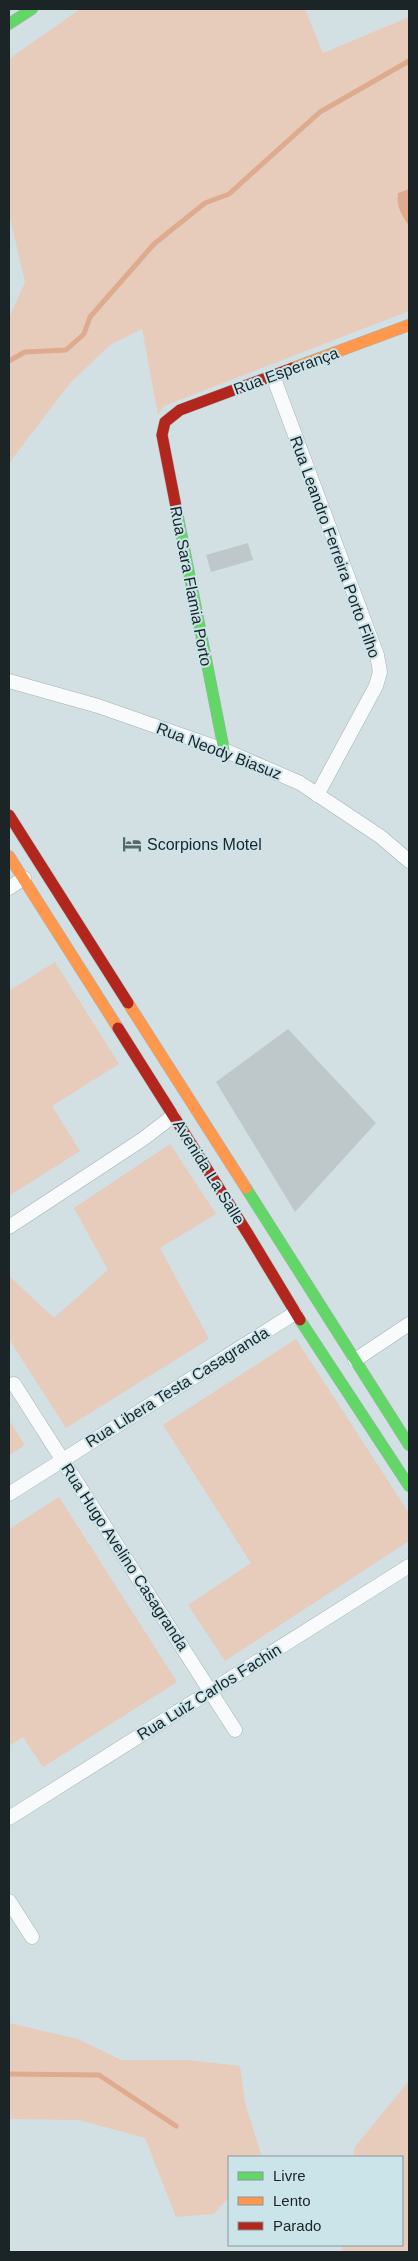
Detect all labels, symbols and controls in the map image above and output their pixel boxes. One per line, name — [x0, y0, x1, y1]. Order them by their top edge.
street label: Rua Esperança — [231, 344, 341, 398]
street label: Rua Leandro Ferreira Porto Filho — [287, 434, 383, 660]
street label: Rua Sara Flamia Porto — [167, 505, 215, 668]
street label: Rua Neody Biasuz — [154, 719, 284, 783]
hotel icon: Scorpions Motel — [121, 833, 143, 855]
place label: Scorpions Motel — [147, 836, 262, 853]
street label: Avenida La Salle — [170, 1117, 248, 1227]
street label: Rua Libera Testa Casagranda — [82, 1323, 272, 1450]
street label: Rua Hugo Avelino Casagranda — [58, 1460, 192, 1654]
street label: Rua Luiz Carlos Fachin — [134, 1641, 284, 1743]
legend — [228, 2156, 403, 2246]
text: Livre — [273, 2167, 306, 2184]
text: Lento — [273, 2192, 311, 2209]
text: Parado — [273, 2217, 321, 2234]

